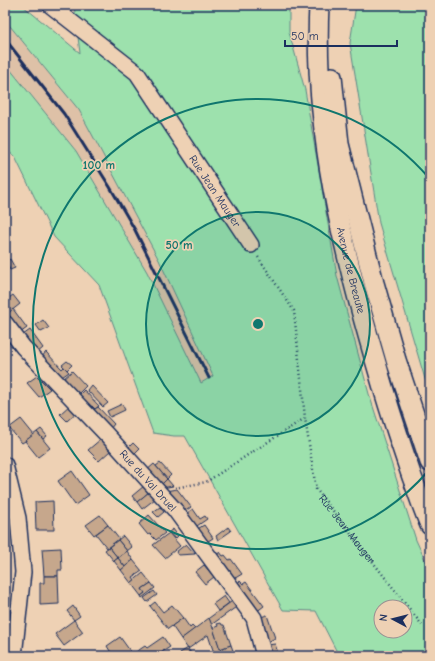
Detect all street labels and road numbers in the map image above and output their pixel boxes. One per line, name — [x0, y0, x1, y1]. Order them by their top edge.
street label: Rue Jean Mauger — [186, 153, 244, 230]
street label: Avenue de Breaute — [334, 226, 368, 315]
street label: Rue du Val Druel — [117, 447, 179, 514]
street label: Rue Jean Mauger — [316, 492, 378, 567]

